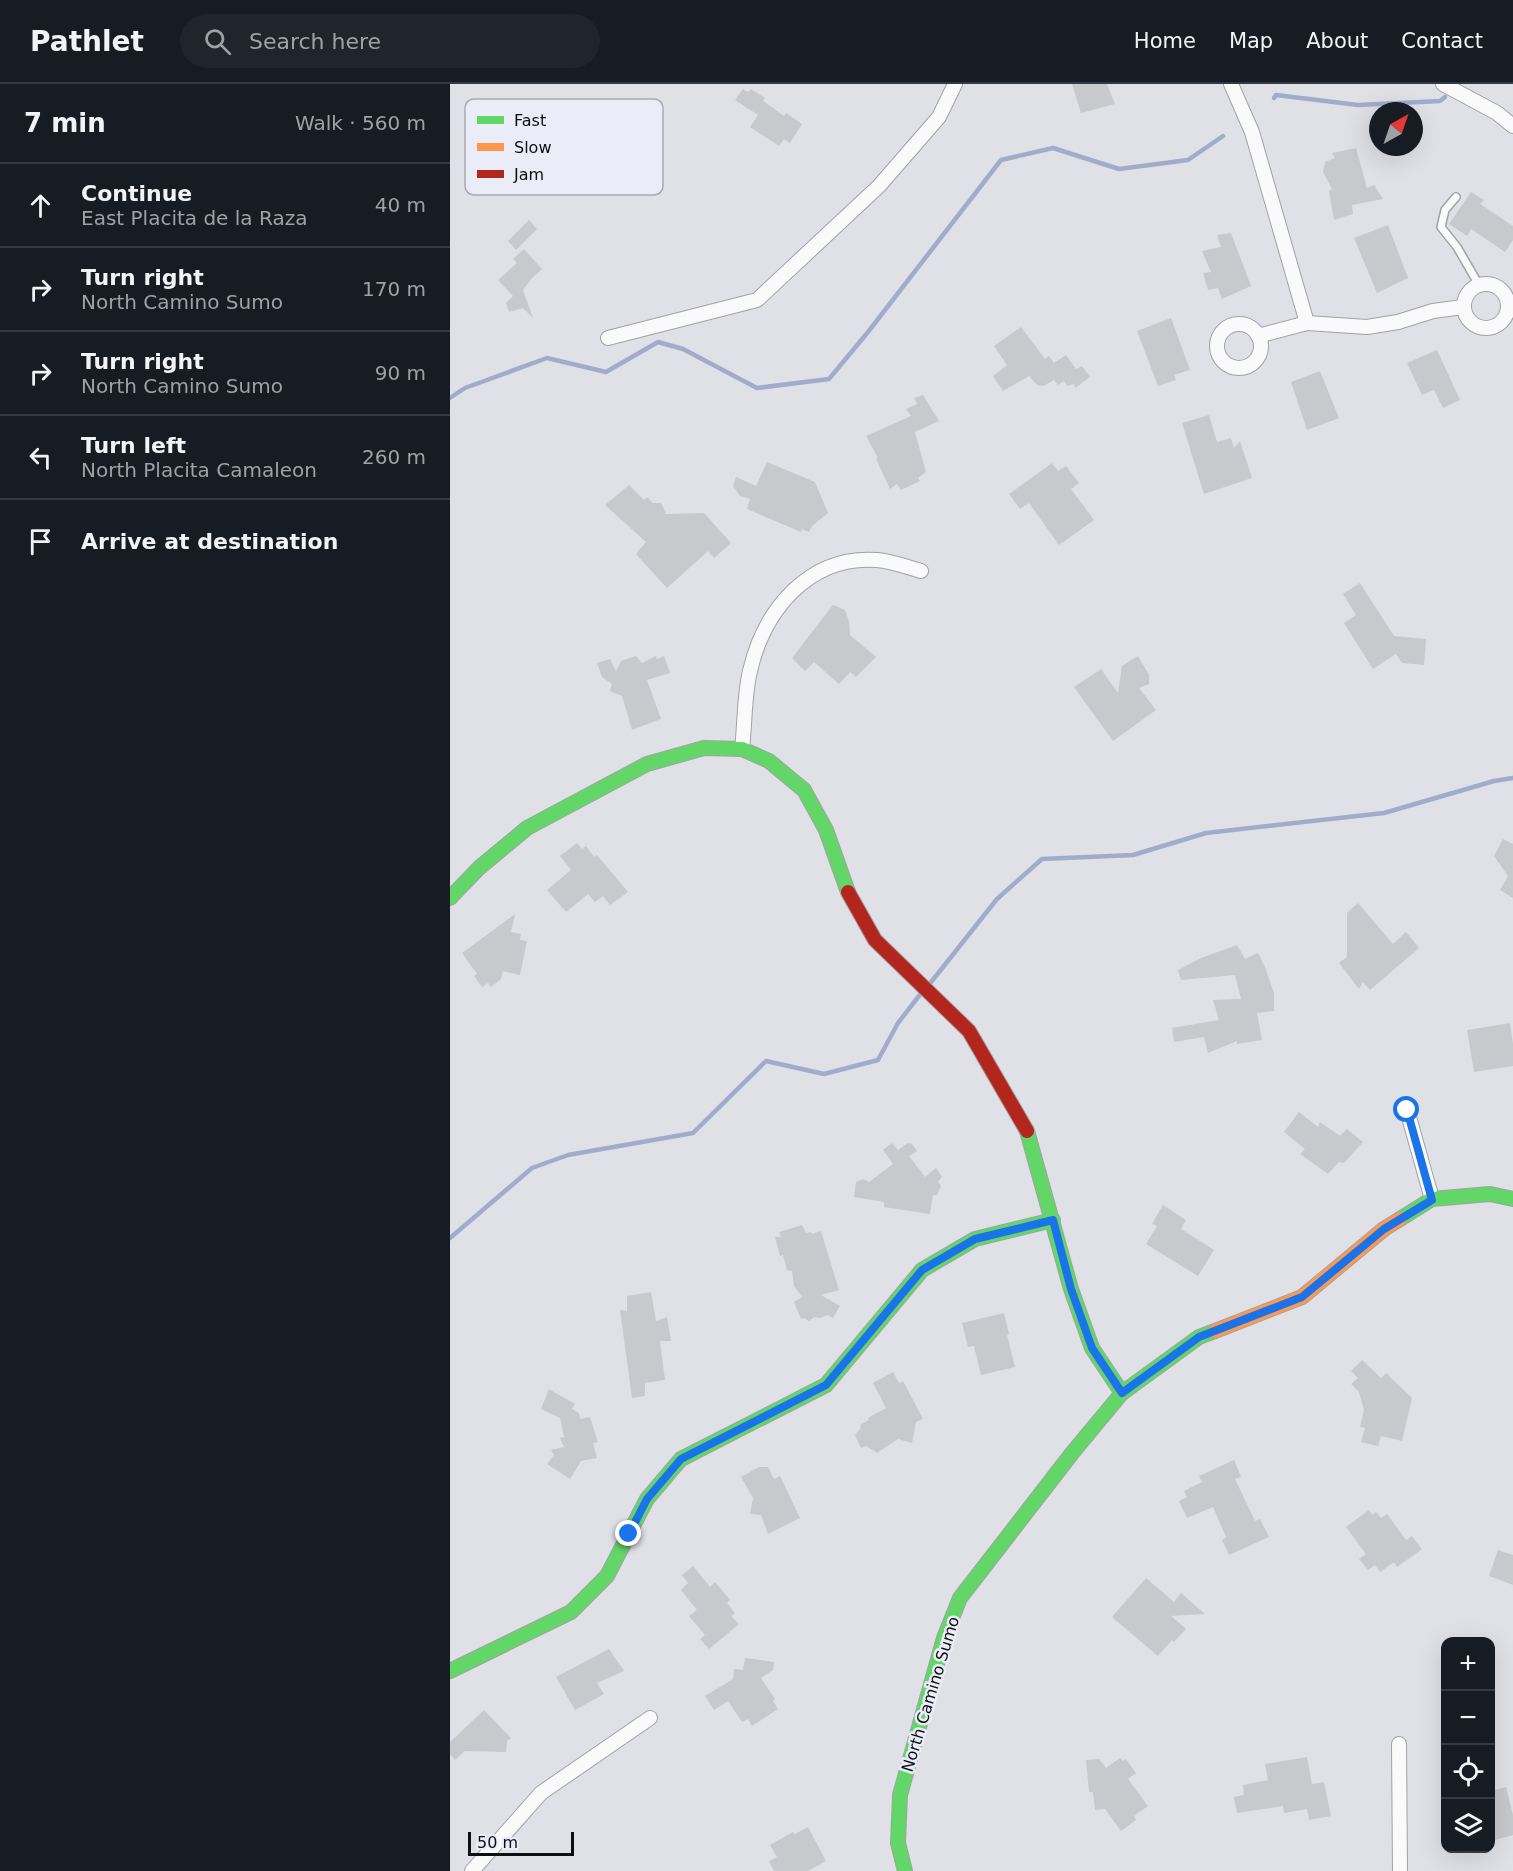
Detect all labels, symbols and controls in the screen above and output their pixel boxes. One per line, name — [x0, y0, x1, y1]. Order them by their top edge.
search box — [180, 14, 600, 68]
text: Pathlet — [30, 25, 144, 58]
icon: search — [201, 25, 234, 58]
text: Search here — [249, 29, 381, 54]
text: Home — [1134, 29, 1196, 53]
text: Map — [1229, 29, 1273, 53]
text: About — [1306, 29, 1368, 53]
text: Contact — [1401, 29, 1483, 53]
legend — [465, 99, 663, 195]
north arrow — [1369, 102, 1423, 156]
text: 7 min — [24, 108, 106, 138]
text: Walk · 560 m — [295, 111, 426, 135]
text: Fast — [514, 111, 546, 130]
text: Slow — [514, 138, 551, 157]
text: Jam — [513, 165, 544, 184]
text: Continue — [81, 181, 192, 206]
icon: ahead — [24, 189, 57, 222]
text: 40 m — [375, 193, 426, 217]
text: East Placita de la Raza — [81, 206, 307, 230]
text: Turn right — [81, 265, 204, 290]
icon: right — [24, 273, 57, 306]
text: 170 m — [362, 277, 426, 301]
text: North Camino Sumo — [81, 290, 283, 314]
text: Turn right — [81, 349, 204, 374]
icon: right — [24, 357, 57, 390]
text: 90 m — [375, 361, 426, 385]
text: North Camino Sumo — [81, 374, 283, 398]
text: Turn left — [81, 433, 186, 458]
icon: left — [24, 441, 57, 474]
text: 260 m — [362, 445, 426, 469]
text: North Placita Camaleon — [81, 458, 317, 482]
icon: arrive — [24, 525, 57, 558]
text: Arrive at destination — [81, 529, 338, 554]
route start — [1393, 1096, 1419, 1122]
route end — [615, 1520, 641, 1546]
street label: North Camino Sumo — [898, 1614, 963, 1774]
map controls — [1441, 1637, 1495, 1853]
button: + — [1441, 1637, 1495, 1691]
button: − — [1441, 1691, 1495, 1745]
button: locate — [1441, 1745, 1495, 1799]
button: layers — [1441, 1799, 1495, 1853]
scale bar — [468, 1829, 574, 1856]
text: 50 m — [477, 1833, 518, 1852]

